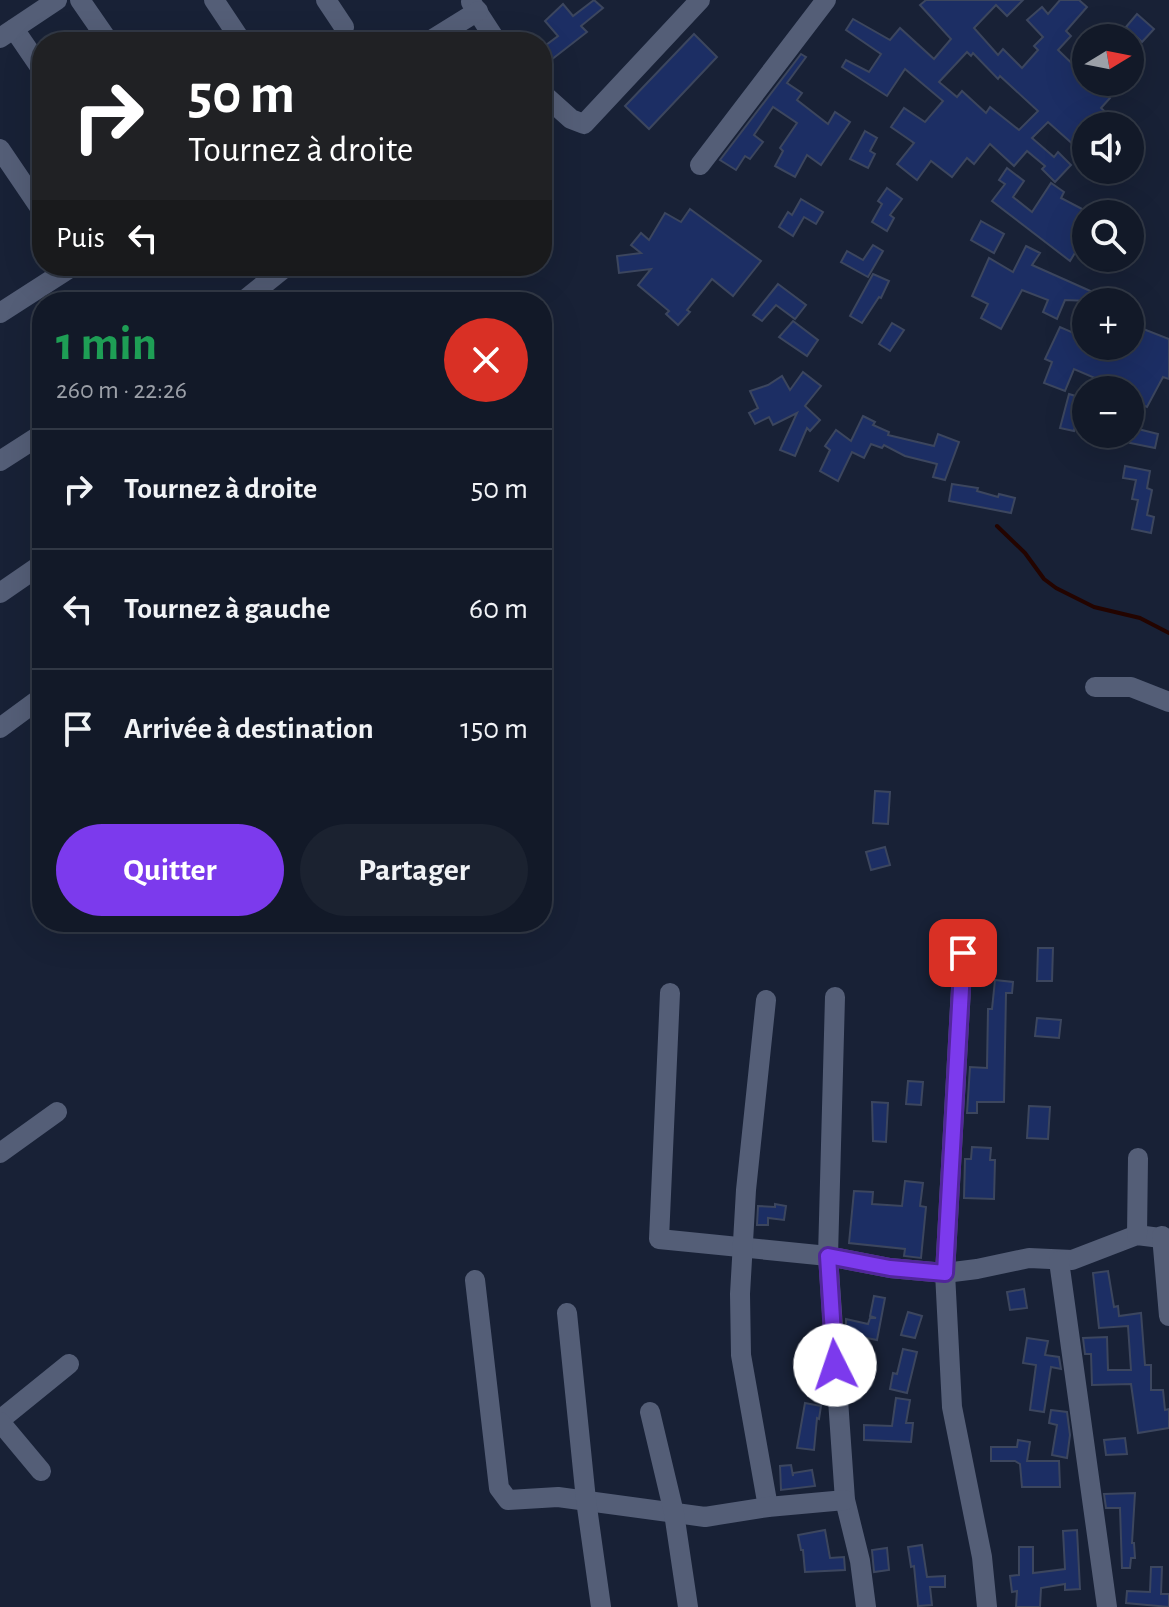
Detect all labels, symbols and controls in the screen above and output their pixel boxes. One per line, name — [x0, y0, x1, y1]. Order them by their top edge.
north arrow — [1072, 24, 1144, 96]
map controls — [1072, 24, 1144, 448]
icon: right — [56, 64, 160, 168]
text: 50 m — [188, 67, 295, 123]
button: sound — [1072, 112, 1144, 184]
text: Tournez à droite — [188, 132, 413, 168]
button: search — [1072, 200, 1144, 272]
icon: left — [121, 216, 165, 260]
text: Puis — [56, 223, 105, 253]
button: + — [1072, 288, 1144, 360]
button: close — [444, 318, 528, 402]
text: 1 min — [56, 321, 157, 369]
button: − — [1072, 376, 1144, 448]
text: 260 m · 22:26 — [56, 377, 187, 403]
icon: right — [56, 467, 100, 511]
text: Tournez à droite — [124, 474, 317, 504]
text: 50 m — [471, 474, 528, 504]
icon: left — [56, 587, 100, 631]
text: Tournez à gauche — [124, 594, 331, 624]
text: 60 m — [469, 594, 528, 624]
icon: arrive — [56, 707, 100, 751]
text: Arrivée à destination — [124, 714, 374, 744]
text: 150 m — [460, 714, 528, 744]
button: Quitter — [56, 824, 284, 916]
button: Partager — [300, 824, 528, 916]
pin — [929, 919, 997, 987]
icon: arrive — [941, 931, 985, 975]
position arrow — [793, 1323, 877, 1407]

